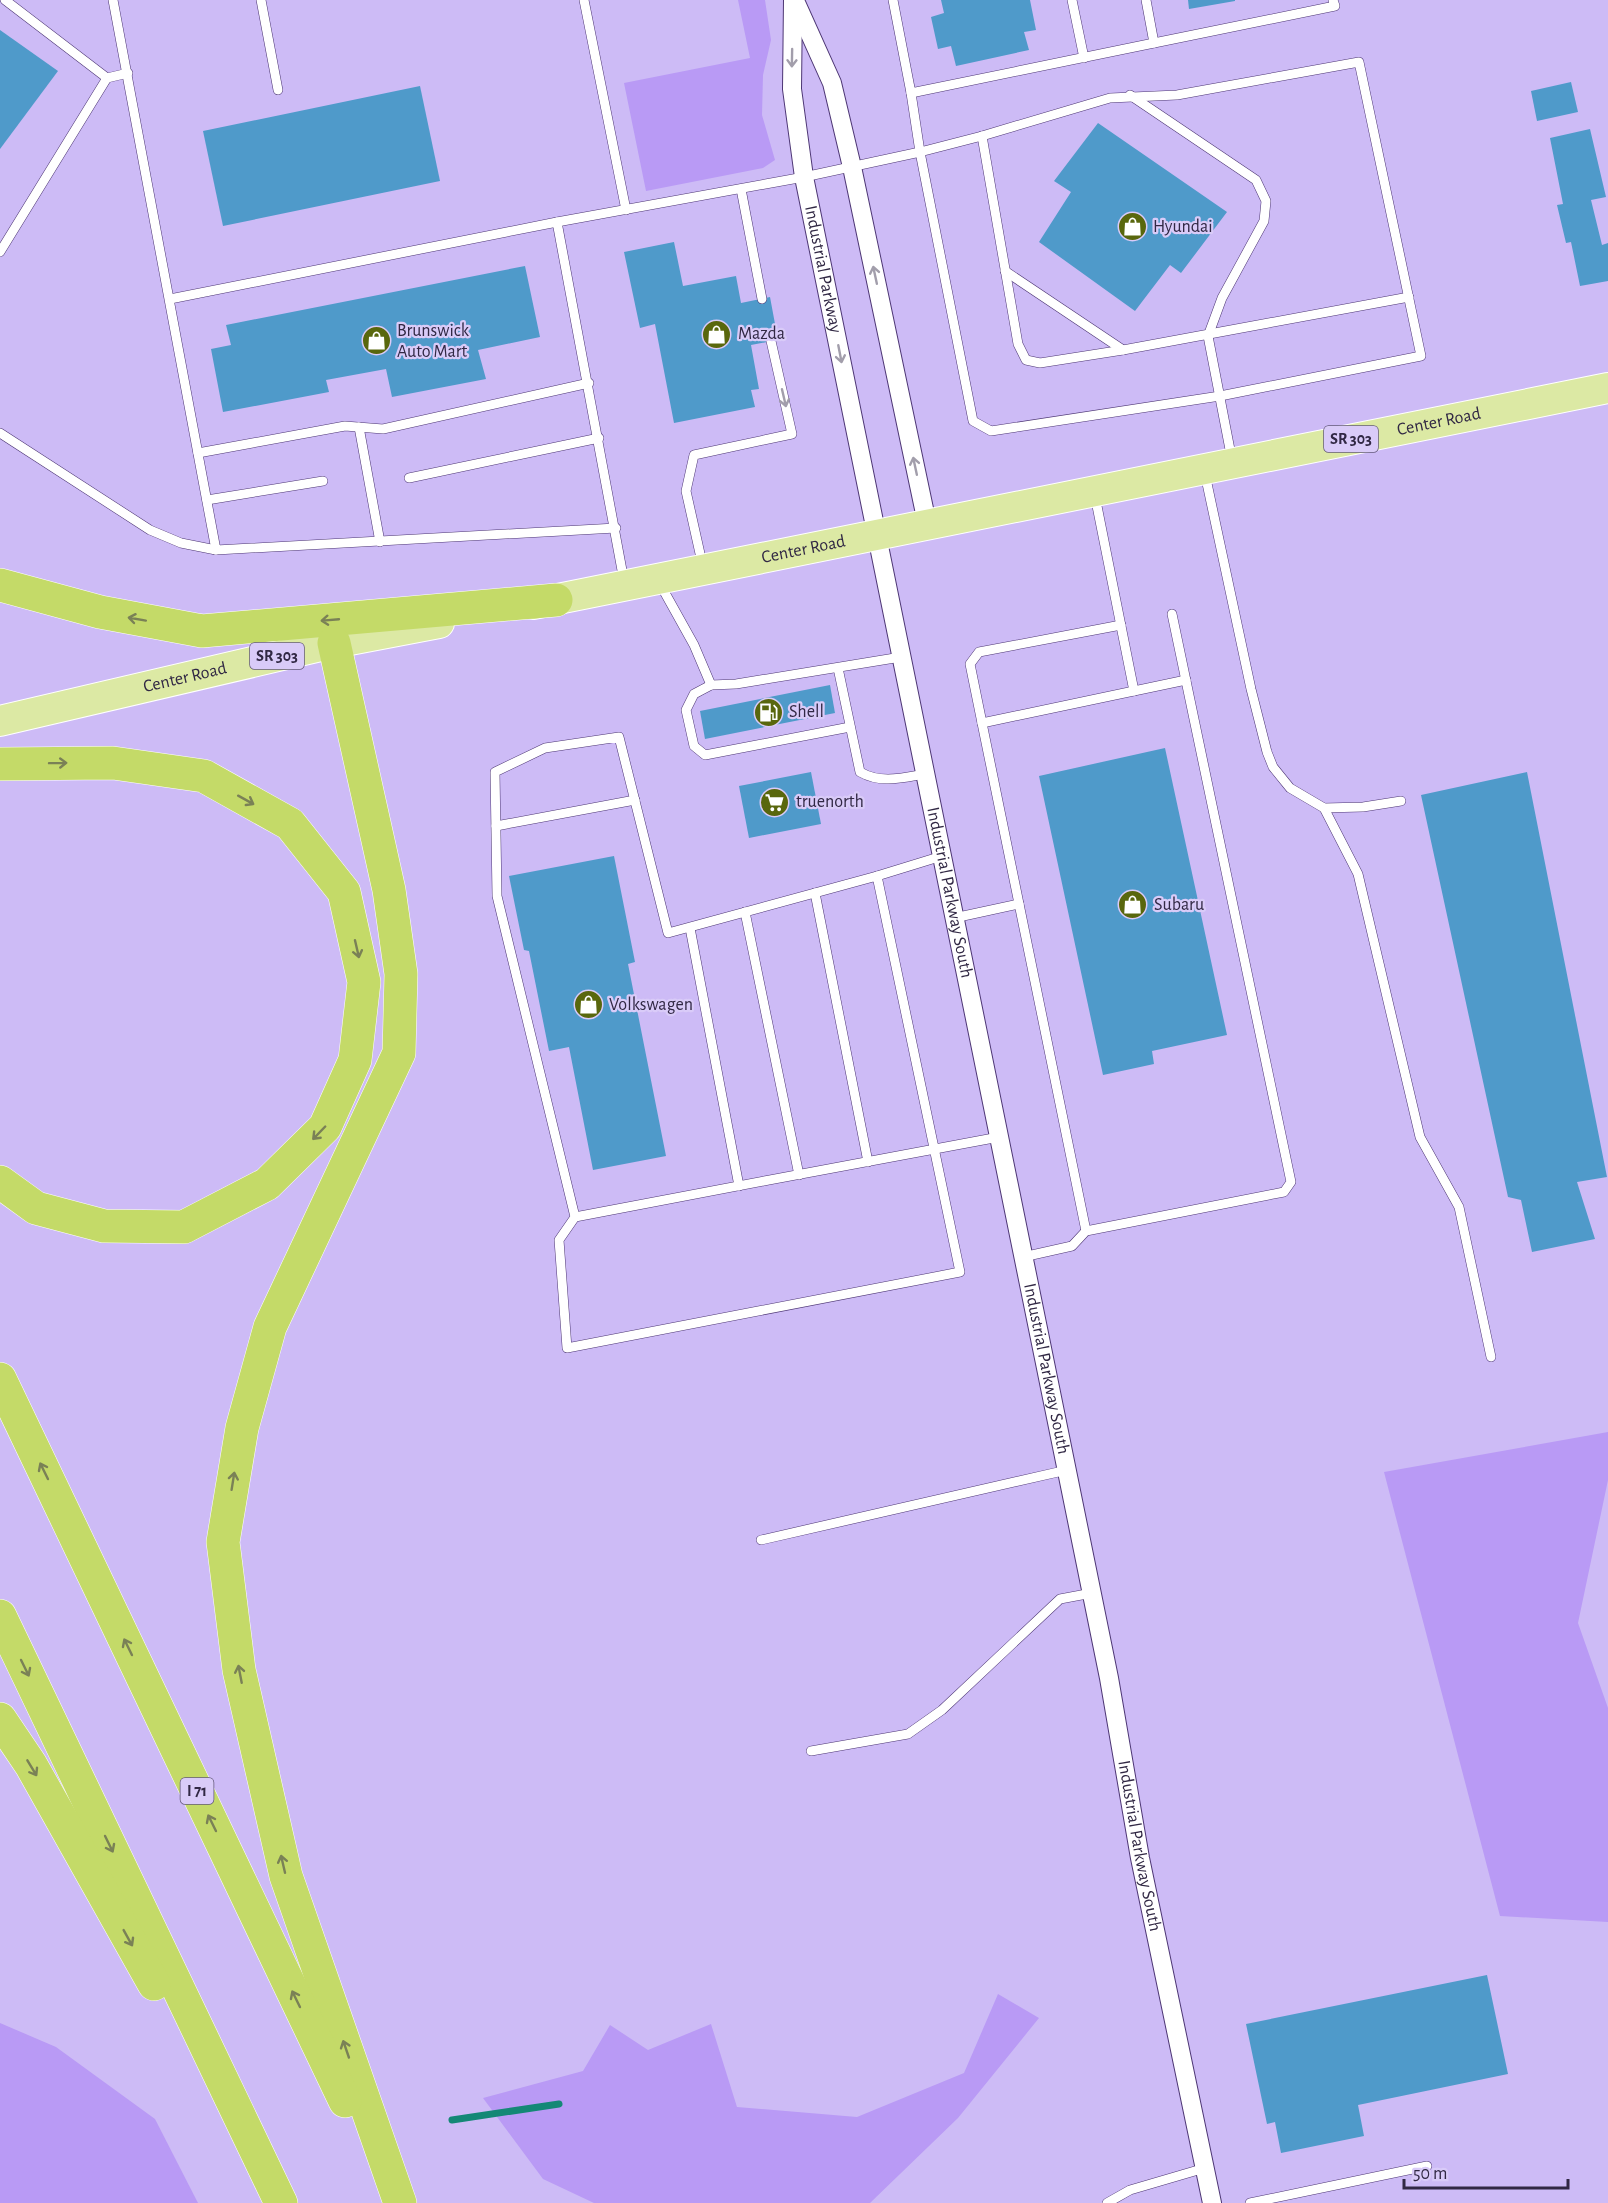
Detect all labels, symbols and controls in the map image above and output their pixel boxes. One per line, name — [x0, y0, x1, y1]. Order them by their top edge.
one-way arrow — [786, 48, 798, 68]
street label: Industrial Parkway — [801, 204, 845, 335]
shop icon: Hyundai — [1116, 211, 1148, 243]
place label: Hyundai — [1153, 218, 1213, 236]
one-way arrow — [869, 266, 880, 286]
shop icon: Mazda — [701, 318, 733, 350]
place label: Brunswick Auto Mart — [397, 322, 470, 361]
shop icon: Brunswick Auto Mart — [360, 325, 392, 357]
place label: Mazda — [738, 325, 785, 343]
one-way arrow — [835, 344, 846, 363]
one-way arrow — [778, 389, 790, 408]
street label: Center Road — [1395, 405, 1482, 439]
road number: SR 303 — [1324, 426, 1378, 452]
one-way arrow — [909, 457, 920, 476]
street label: Center Road — [760, 532, 847, 567]
one-way arrow — [128, 613, 147, 624]
one-way arrow — [321, 614, 341, 625]
road number: SR 303 — [250, 643, 304, 669]
street label: Center Road — [142, 659, 228, 696]
fuel station icon: Shell — [752, 696, 784, 728]
place label: Shell — [789, 703, 824, 721]
one-way arrow — [48, 758, 68, 769]
supermarket icon: truenorth — [759, 786, 791, 818]
place label: truenorth — [796, 793, 864, 811]
one-way arrow — [238, 794, 255, 806]
street label: Industrial Parkway South — [923, 806, 976, 980]
shop icon: Subaru — [1117, 889, 1149, 921]
place label: Subaru — [1154, 896, 1204, 914]
one-way arrow — [351, 939, 363, 958]
shop icon: Volkswagen — [572, 989, 604, 1021]
place label: Volkswagen — [609, 996, 693, 1014]
one-way arrow — [311, 1126, 326, 1141]
street label: Industrial Parkway South — [1020, 1282, 1072, 1456]
one-way arrow — [37, 1462, 49, 1480]
one-way arrow — [228, 1472, 239, 1491]
one-way arrow — [121, 1638, 133, 1656]
one-way arrow — [20, 1659, 32, 1677]
one-way arrow — [234, 1665, 245, 1684]
one-way arrow — [27, 1759, 39, 1776]
street label: Industrial Parkway South — [1114, 1759, 1164, 1933]
road number: I 71 — [180, 1778, 214, 1804]
one-way arrow — [206, 1814, 218, 1832]
one-way arrow — [104, 1835, 116, 1853]
one-way arrow — [277, 1855, 289, 1874]
one-way arrow — [123, 1928, 134, 1946]
one-way arrow — [290, 1990, 302, 2008]
one-way arrow — [340, 2040, 351, 2059]
scale bar — [1404, 2152, 1568, 2190]
text: 50 m — [1413, 2165, 1447, 2183]

